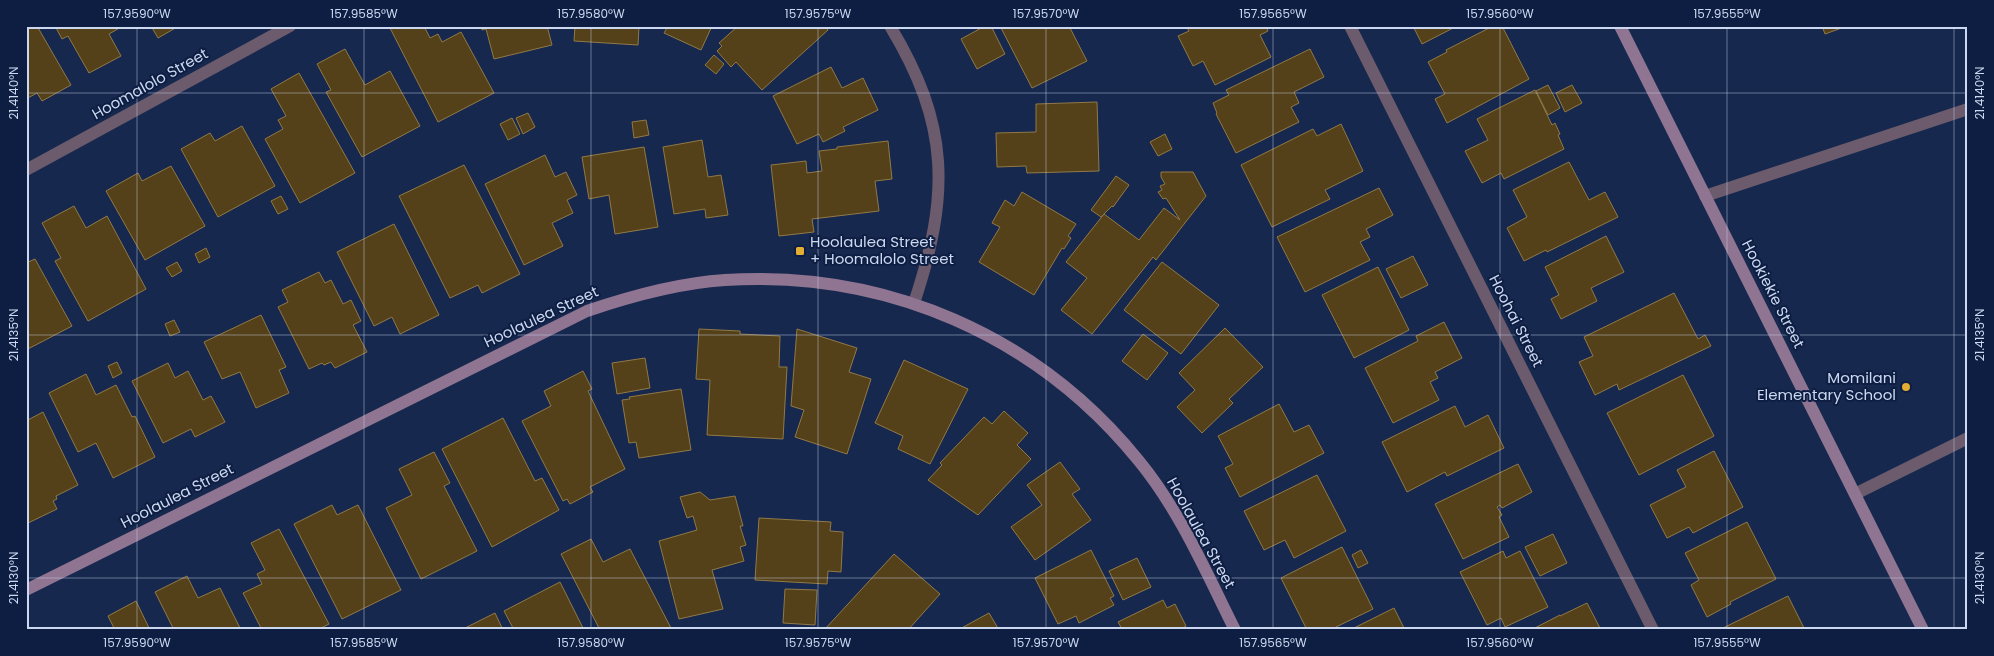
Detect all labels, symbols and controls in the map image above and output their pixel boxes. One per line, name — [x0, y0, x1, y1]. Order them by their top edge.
text: 157.9590°W — [103, 5, 171, 22]
text: 157.9585°W — [330, 5, 398, 22]
text: 157.9580°W — [557, 5, 625, 22]
text: 157.9575°W — [785, 5, 851, 22]
text: 157.9570°W — [1013, 5, 1079, 22]
text: 157.9565°W — [1239, 5, 1307, 22]
text: 157.9560°W — [1466, 5, 1534, 22]
text: 157.9555°W — [1693, 5, 1761, 22]
street label: Hoomalolo Street — [88, 43, 212, 124]
text: 21.4140°N — [5, 66, 22, 120]
text: 21.4140°N — [1971, 66, 1988, 120]
place label: Hoolaulea Street + Hoomalolo Street — [810, 231, 954, 269]
street label: Hookiekie Street — [1737, 236, 1810, 352]
marker: Hoolaulea Street + Hoomalolo Street — [794, 245, 806, 257]
street label: Hoohai Street — [1484, 271, 1549, 371]
street label: Hoolaulea Street — [480, 281, 601, 352]
text: 21.4135°N — [5, 309, 22, 361]
text: 21.4135°N — [1971, 309, 1988, 361]
place label: Momilani Elementary School — [1757, 367, 1896, 405]
marker: Momilani Elementary School — [1900, 381, 1912, 393]
street label: Hoolaulea Street — [117, 458, 237, 533]
street label: Hoolaulea Street — [1162, 473, 1241, 592]
text: 21.4130°N — [5, 552, 22, 604]
text: 21.4130°N — [1971, 552, 1988, 604]
text: 157.9590°W — [103, 634, 171, 651]
text: 157.9585°W — [330, 634, 398, 651]
text: 157.9580°W — [557, 634, 625, 651]
text: 157.9575°W — [785, 634, 851, 651]
text: 157.9570°W — [1013, 634, 1079, 651]
text: 157.9565°W — [1239, 634, 1307, 651]
text: 157.9560°W — [1466, 634, 1534, 651]
text: 157.9555°W — [1693, 634, 1761, 651]

